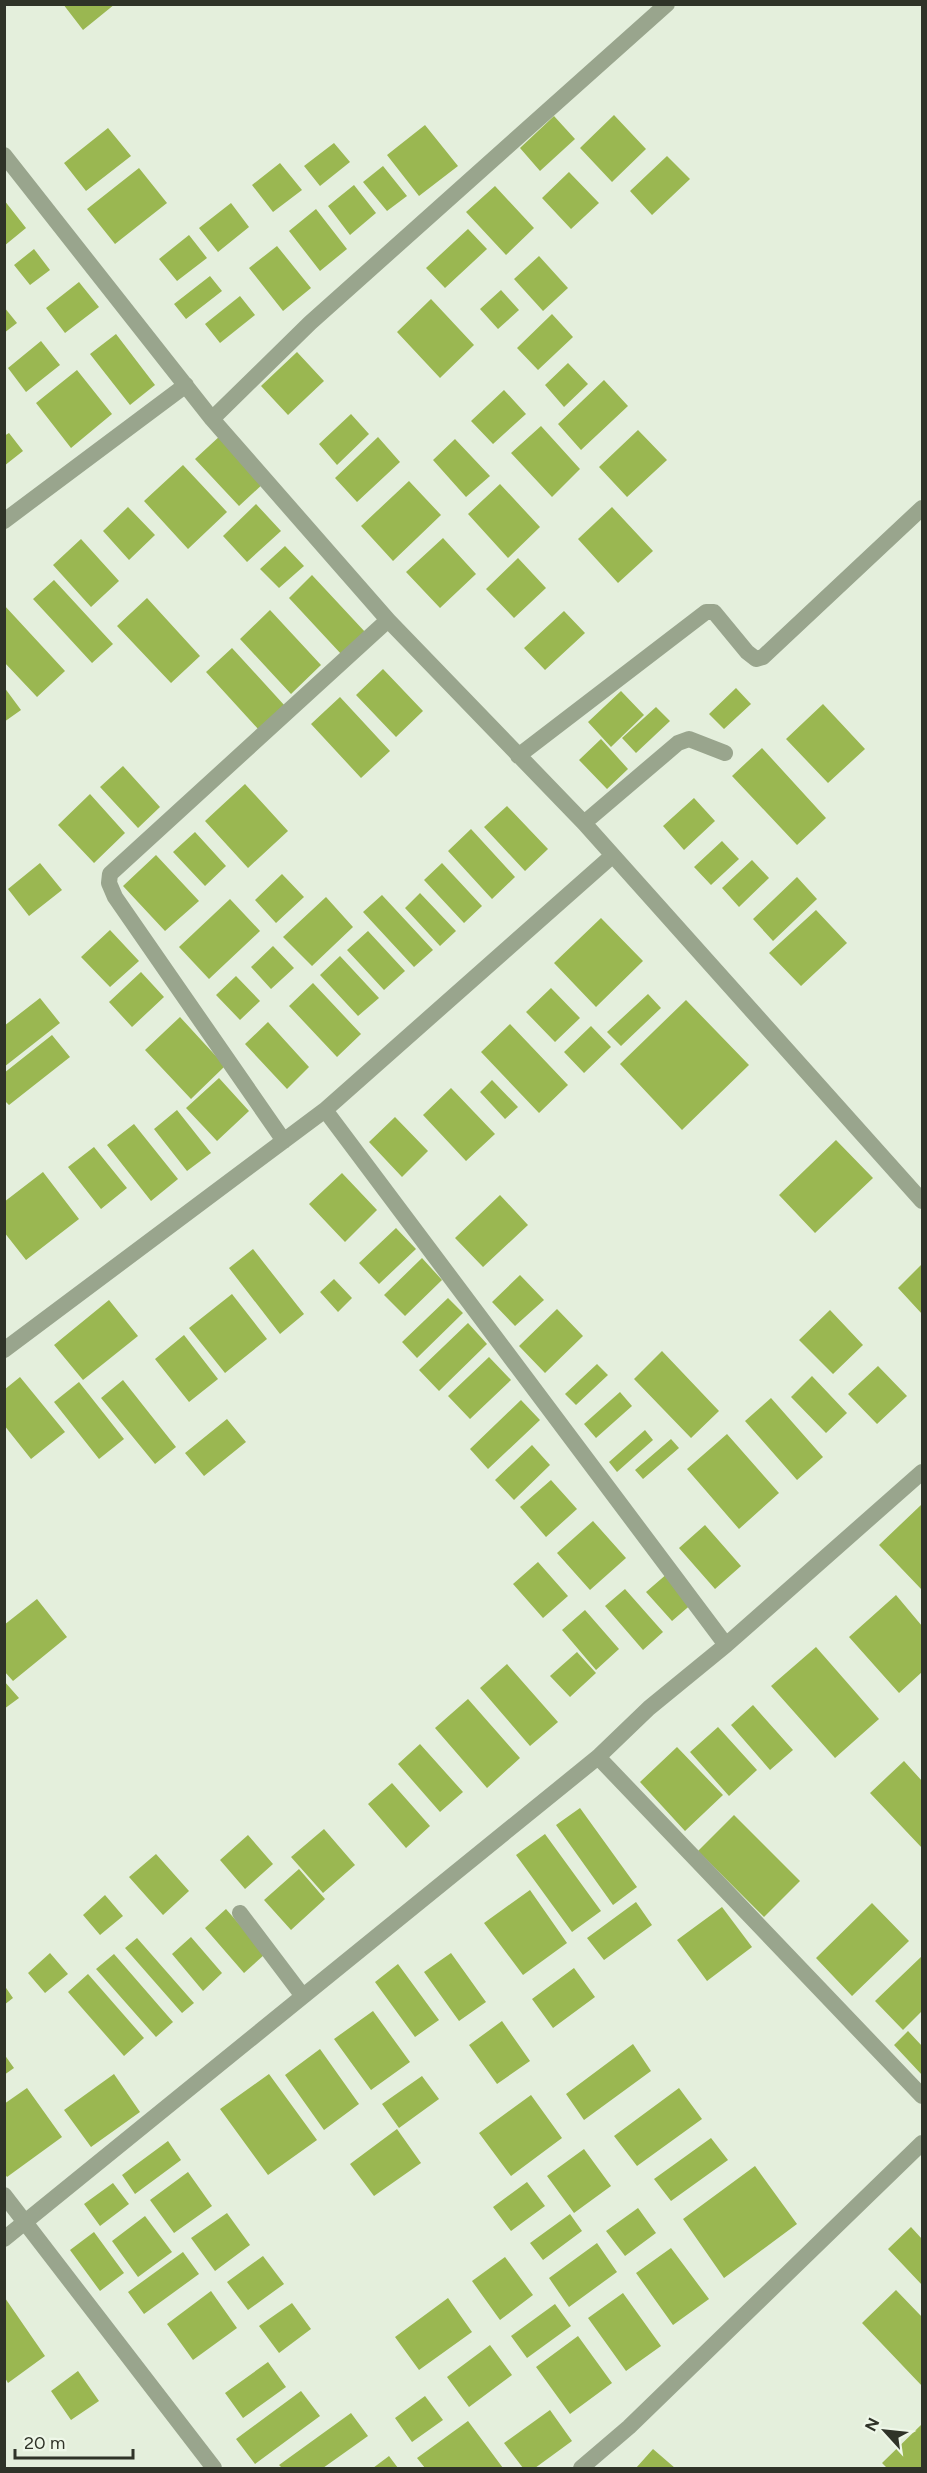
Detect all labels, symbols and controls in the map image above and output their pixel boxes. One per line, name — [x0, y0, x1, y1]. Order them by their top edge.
north arrow — [855, 2401, 915, 2461]
text: N — [861, 2415, 883, 2434]
scale bar — [15, 2422, 134, 2460]
text: 20 m — [24, 2432, 65, 2454]

